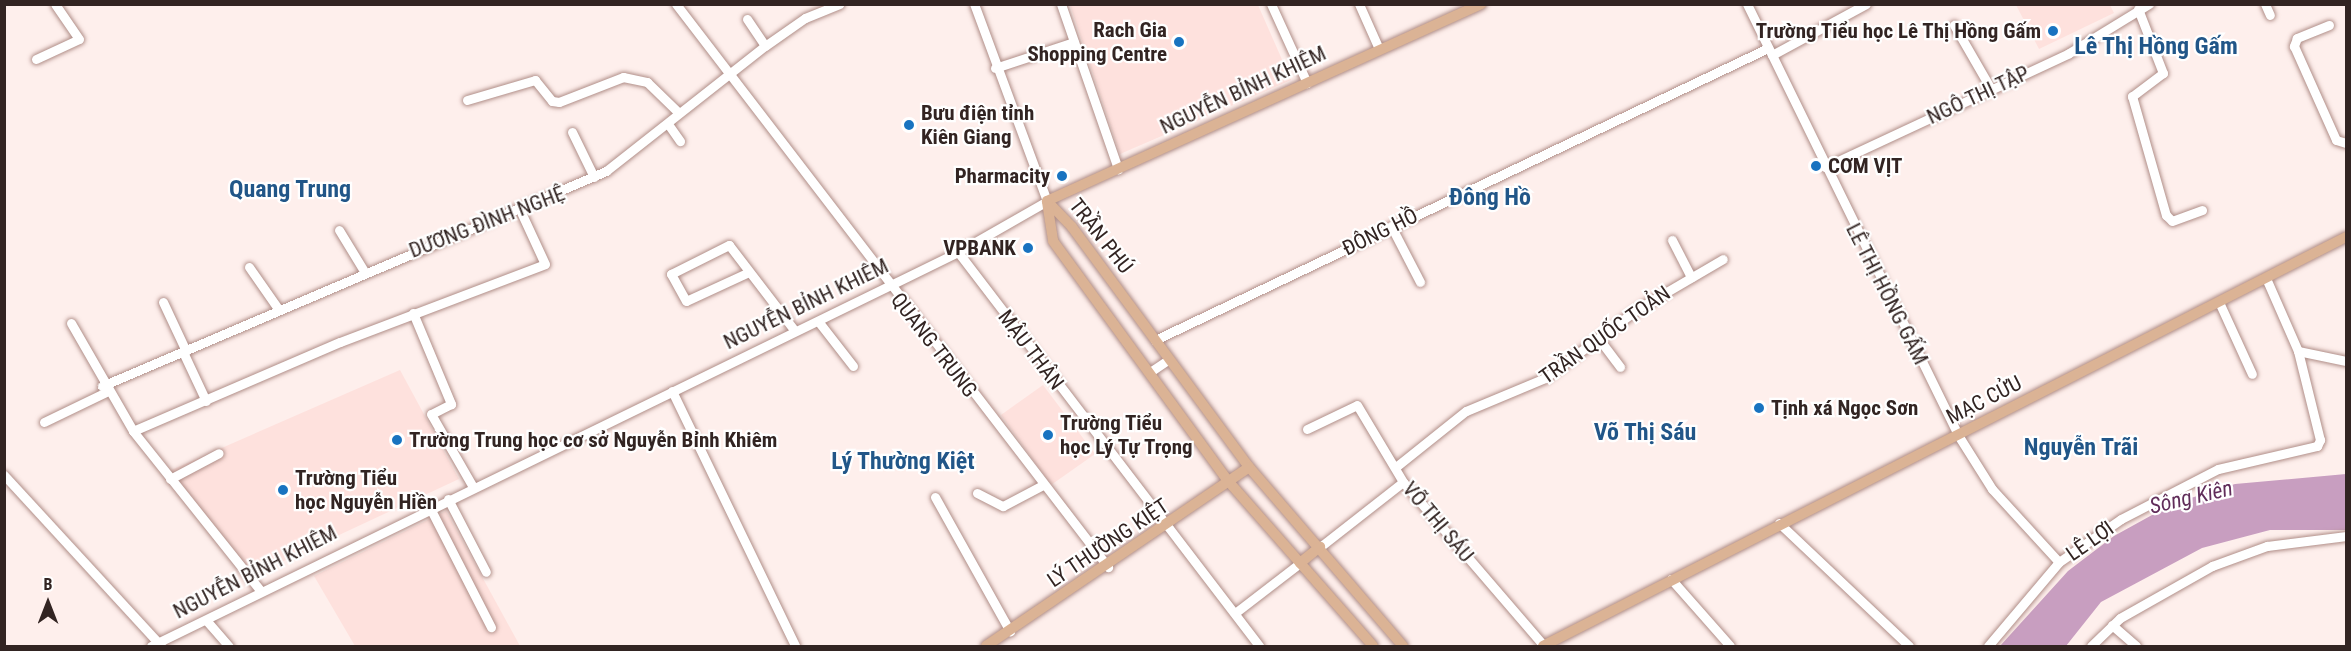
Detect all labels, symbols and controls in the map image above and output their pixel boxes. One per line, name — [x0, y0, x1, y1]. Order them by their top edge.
place label: Rach Gia Shopping Centre — [1027, 17, 1167, 67]
place label: Trường Tiểu học Lê Thị Hồng Gấm — [1755, 18, 2041, 44]
marker: Trường Tiểu học Lê Thị Hồng Gấm — [2046, 24, 2060, 38]
district label: Lê Thị Hồng Gấm — [2074, 33, 2238, 61]
marker: Rach Gia Shopping Centre — [1172, 35, 1186, 49]
street label: NGUYỄN BỈNH KHIÊM — [1156, 41, 1330, 139]
street label: NGÔ THỊ TẬP — [1922, 60, 2034, 130]
place label: Bưu điện tỉnh Kiên Giang — [921, 100, 1034, 150]
marker: Bưu điện tỉnh Kiên Giang — [902, 118, 916, 132]
place label: CƠM VỊT — [1828, 153, 1902, 179]
marker: CƠM VỊT — [1809, 159, 1823, 173]
place label: Pharmacity — [955, 163, 1050, 189]
marker: Pharmacity — [1055, 169, 1069, 183]
district label: Quang Trung — [229, 176, 351, 204]
street label: DƯƠNG ĐÌNH NGHỆ — [406, 181, 568, 263]
district label: Đông Hồ — [1449, 184, 1531, 212]
street label: TRẦN PHÚ — [1064, 193, 1138, 279]
street label: ĐÔNG HỒ — [1338, 203, 1422, 261]
street label: LÊ THỊ HỒNG GẤM — [1840, 219, 1934, 369]
place label: VPBANK — [943, 235, 1016, 261]
marker: VPBANK — [1021, 241, 1035, 255]
street label: NGUYỄN BỈNH KHIÊM — [720, 253, 892, 355]
street label: TRẦN QUỐC TOẢN — [1535, 281, 1675, 389]
street label: QUANG TRUNG — [885, 288, 983, 402]
street label: MẬU THÂN — [993, 305, 1069, 395]
street label: MẠC CỬU — [1942, 370, 2026, 430]
place label: Tịnh xá Ngọc Sơn — [1771, 395, 1918, 421]
marker: Tịnh xá Ngọc Sơn — [1752, 401, 1766, 415]
place label: Trường Tiểu học Lý Tự Trọng — [1060, 410, 1194, 460]
district label: Võ Thị Sáu — [1593, 419, 1697, 447]
place label: Trường Trung học cơ sở Nguyễn Bỉnh Khiêm — [409, 427, 778, 453]
marker: Trường Tiểu học Lý Tự Trọng — [1041, 428, 1055, 442]
marker: Trường Trung học cơ sở Nguyễn Bỉnh Khiêm — [390, 433, 404, 447]
district label: Nguyễn Trãi — [2023, 434, 2139, 462]
district label: Lý Thường Kiệt — [831, 448, 975, 476]
place label: Trường Tiểu học Nguyễn Hiền — [295, 465, 437, 515]
water label: Sông Kiên — [2147, 475, 2235, 519]
street label: VÕ THỊ SÁU — [1397, 476, 1479, 568]
marker: Trường Tiểu học Nguyễn Hiền — [276, 483, 290, 497]
street label: LÝ THƯỜNG KIỆT — [1042, 493, 1174, 593]
street label: LÊ LỢI — [2061, 516, 2119, 566]
street label: NGUYỄN BỈNH KHIÊM — [169, 520, 341, 624]
north arrow — [18, 573, 78, 633]
text: B — [44, 575, 52, 594]

